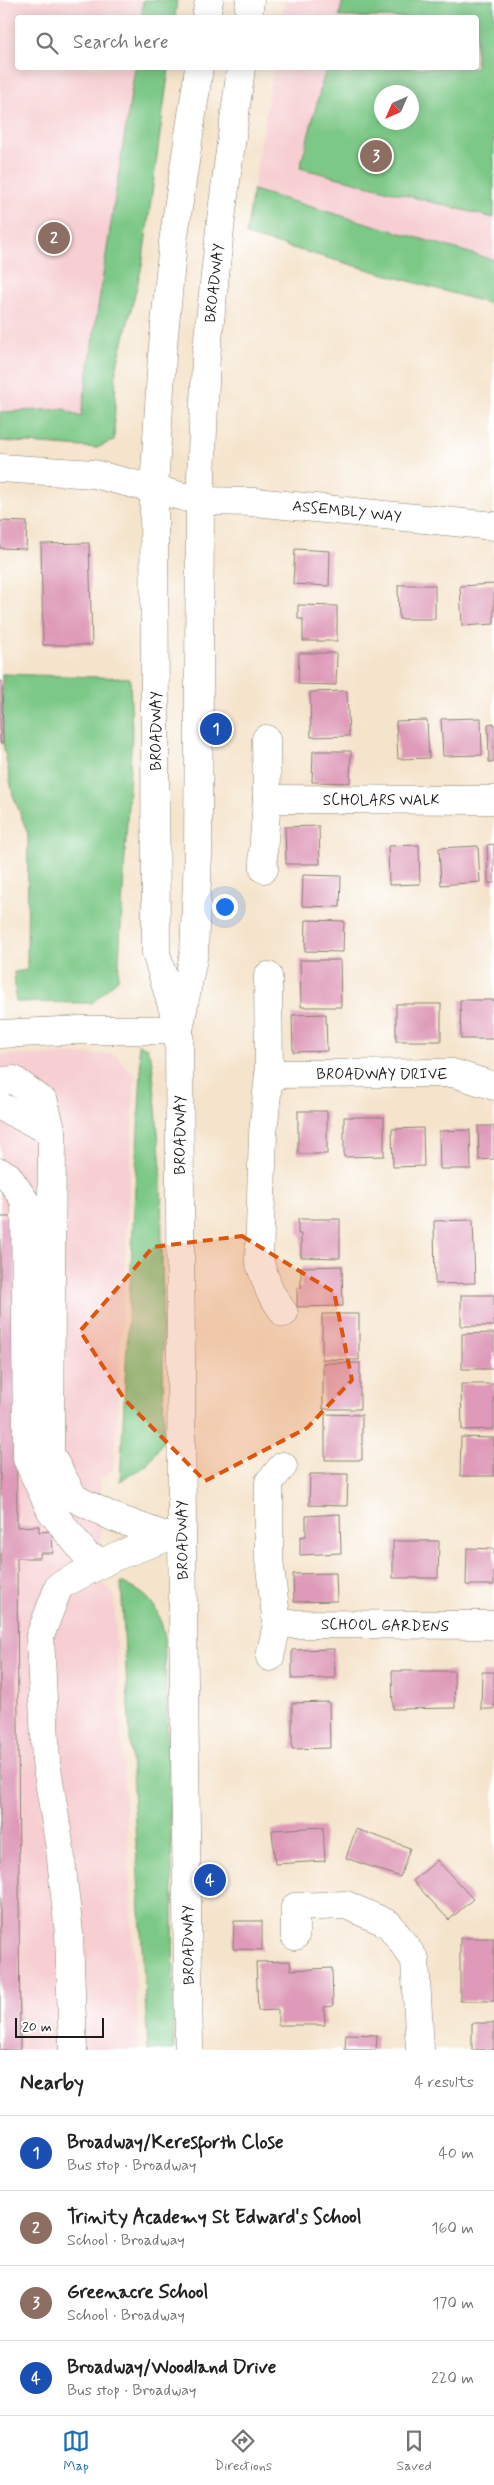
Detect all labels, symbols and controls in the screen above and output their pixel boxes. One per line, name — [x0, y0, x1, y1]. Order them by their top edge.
search box — [15, 15, 479, 70]
icon: search — [33, 29, 61, 57]
text: Search here — [73, 30, 169, 55]
north arrow — [374, 85, 419, 130]
pin: 3 — [360, 137, 392, 175]
pin: 2 — [38, 219, 70, 257]
street label: BROADWAY — [201, 242, 229, 324]
street label: ASSEMBLY WAY — [291, 496, 402, 528]
street label: BROADWAY — [147, 691, 167, 771]
pin: 1 — [200, 710, 232, 748]
street label: SCHOLARS WALK — [323, 791, 439, 811]
your location — [212, 894, 238, 920]
street label: BROADWAY DRIVE — [316, 1065, 448, 1085]
street label: BROADWAY — [171, 1095, 191, 1175]
street label: BROADWAY — [172, 1500, 194, 1580]
street label: SCHOOL GARDENS — [321, 1615, 450, 1637]
pin: 4 — [194, 1861, 226, 1899]
street label: BROADWAY — [178, 1905, 200, 1985]
scale bar — [15, 2015, 104, 2038]
text: 20 m — [22, 2018, 52, 2036]
text: Nearby — [20, 2069, 84, 2097]
text: 4 results — [414, 2072, 474, 2093]
text: Broadway/Keresforth Close — [67, 2130, 284, 2155]
text: 1 — [32, 2143, 40, 2164]
text: 40 m — [438, 2143, 474, 2164]
text: Bus stop · Broadway — [67, 2155, 196, 2176]
text: Trinity Academy St Edward's School — [67, 2205, 362, 2230]
text: 2 — [32, 2218, 40, 2239]
text: 160 m — [431, 2218, 474, 2239]
text: School · Broadway — [67, 2230, 185, 2251]
text: Greenacre School — [67, 2280, 208, 2305]
text: 3 — [32, 2293, 40, 2314]
text: 170 m — [432, 2293, 474, 2314]
text: School · Broadway — [67, 2305, 185, 2326]
text: Broadway/Woodland Drive — [67, 2355, 276, 2380]
text: 4 — [31, 2368, 41, 2389]
text: 220 m — [431, 2368, 474, 2389]
text: Bus stop · Broadway — [67, 2380, 196, 2401]
tab: Map — [62, 2427, 90, 2475]
tab: Directions — [215, 2427, 272, 2475]
tab: Saved — [396, 2427, 432, 2475]

